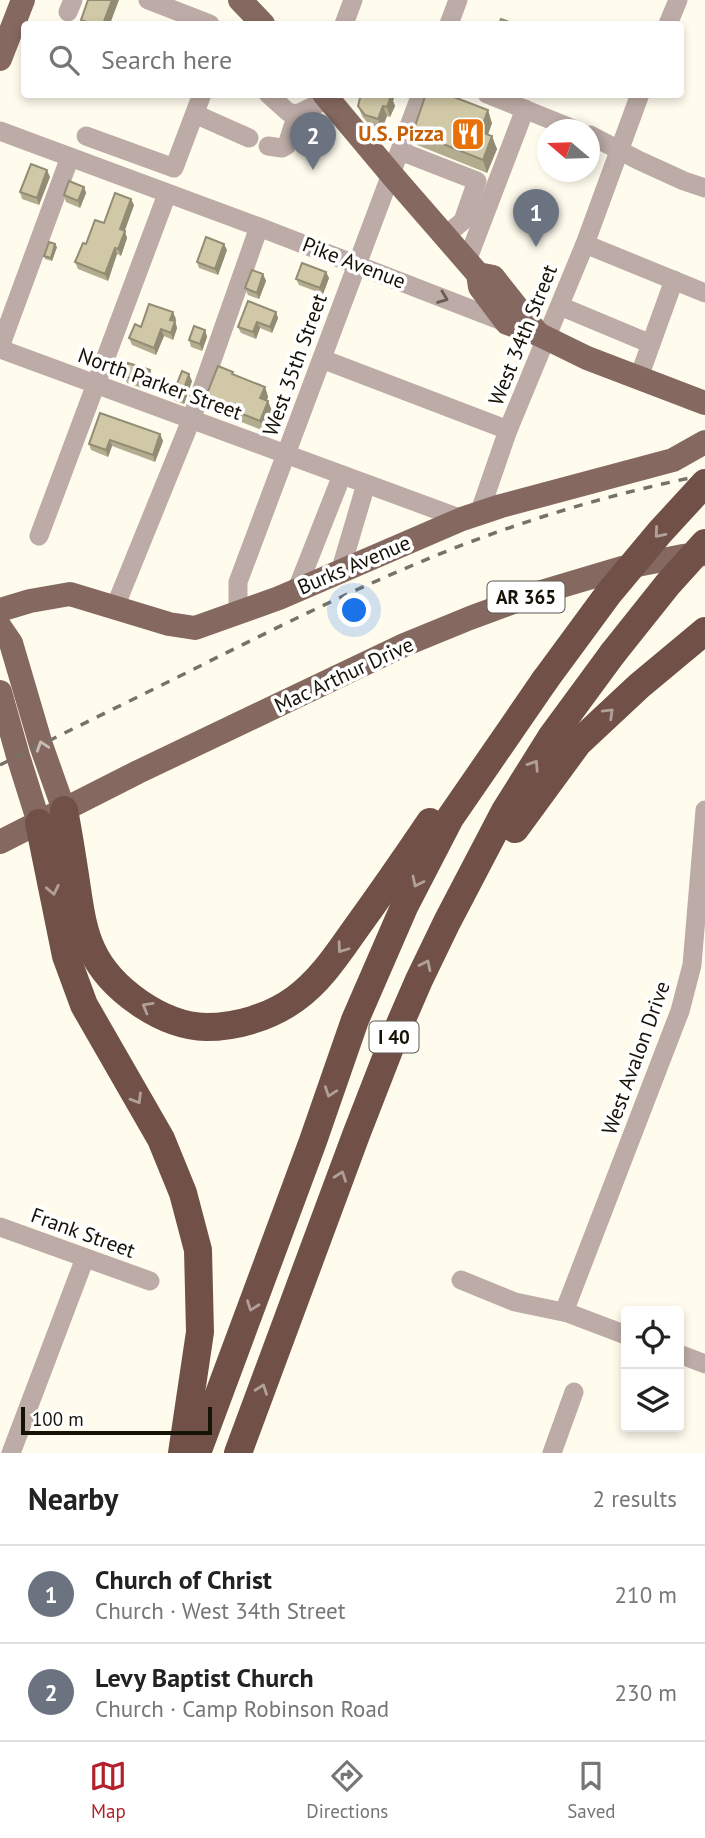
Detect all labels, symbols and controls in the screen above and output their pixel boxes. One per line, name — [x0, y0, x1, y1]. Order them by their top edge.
search box — [21, 21, 684, 98]
icon: search — [45, 41, 83, 79]
text: Search here — [101, 43, 232, 76]
pin: 2 — [290, 112, 336, 170]
restaurant icon: U.S. Pizza — [449, 115, 487, 153]
north arrow — [537, 119, 600, 182]
place label: U.S. Pizza — [358, 120, 444, 147]
pin: 1 — [513, 189, 559, 247]
street label: Pike Avenue — [299, 231, 410, 295]
street label: West 34th Street — [482, 260, 563, 409]
one-way arrow — [436, 289, 448, 303]
street label: West 35th Street — [256, 290, 333, 440]
street label: North Parker Street — [74, 341, 246, 426]
one-way arrow — [655, 525, 667, 538]
street label: Burks Avenue — [293, 529, 414, 600]
road number: AR 365 — [488, 582, 564, 612]
your location — [337, 593, 371, 627]
street label: Mac Arthur Drive — [270, 630, 418, 719]
one-way arrow — [601, 709, 614, 722]
one-way arrow — [35, 740, 50, 752]
one-way arrow — [526, 759, 539, 772]
one-way arrow — [411, 875, 425, 887]
one-way arrow — [44, 884, 59, 896]
one-way arrow — [338, 940, 351, 953]
one-way arrow — [418, 960, 432, 972]
street label: West Avalon Drive — [595, 977, 676, 1138]
one-way arrow — [142, 1003, 155, 1016]
road number: I 40 — [370, 1021, 418, 1052]
one-way arrow — [324, 1085, 338, 1098]
one-way arrow — [129, 1091, 142, 1104]
one-way arrow — [333, 1170, 347, 1182]
street label: Frank Street — [28, 1201, 139, 1264]
one-way arrow — [247, 1299, 261, 1311]
map controls — [621, 1306, 684, 1432]
button: locate — [621, 1306, 684, 1369]
button: layers — [621, 1369, 684, 1432]
one-way arrow — [254, 1384, 268, 1396]
scale bar — [21, 1404, 212, 1436]
text: 100 m — [32, 1407, 84, 1431]
text: Nearby — [28, 1479, 118, 1518]
text: 2 results — [593, 1484, 677, 1513]
text: Church of Christ — [95, 1563, 272, 1596]
text: 1 — [44, 1580, 58, 1609]
text: 210 m — [615, 1580, 677, 1609]
text: Church · West 34th Street — [95, 1596, 346, 1625]
text: Levy Baptist Church — [95, 1661, 314, 1694]
text: 2 — [44, 1678, 58, 1707]
text: 230 m — [615, 1678, 677, 1707]
text: Church · Camp Robinson Road — [95, 1694, 389, 1723]
tab: Map — [89, 1757, 127, 1823]
tab: Directions — [306, 1757, 388, 1823]
tab: Saved — [567, 1757, 616, 1823]

